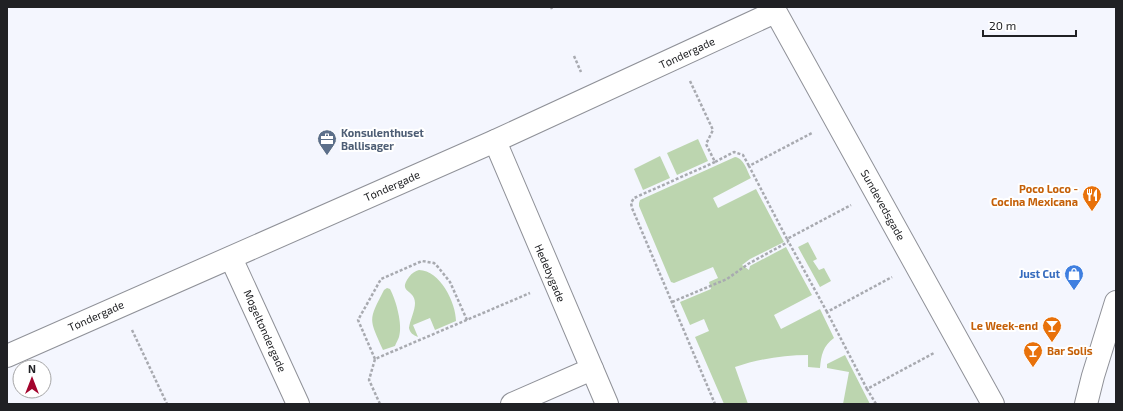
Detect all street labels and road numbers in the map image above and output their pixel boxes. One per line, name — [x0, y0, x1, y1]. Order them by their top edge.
street label: Tøndergade — [657, 34, 717, 71]
street label: Tøndergade — [362, 167, 422, 204]
street label: Sundevedsgade — [859, 167, 908, 242]
street label: Hedebygade — [532, 242, 569, 304]
street label: Møgeltøndergade — [241, 288, 289, 374]
street label: Tøndergade — [66, 297, 126, 334]

